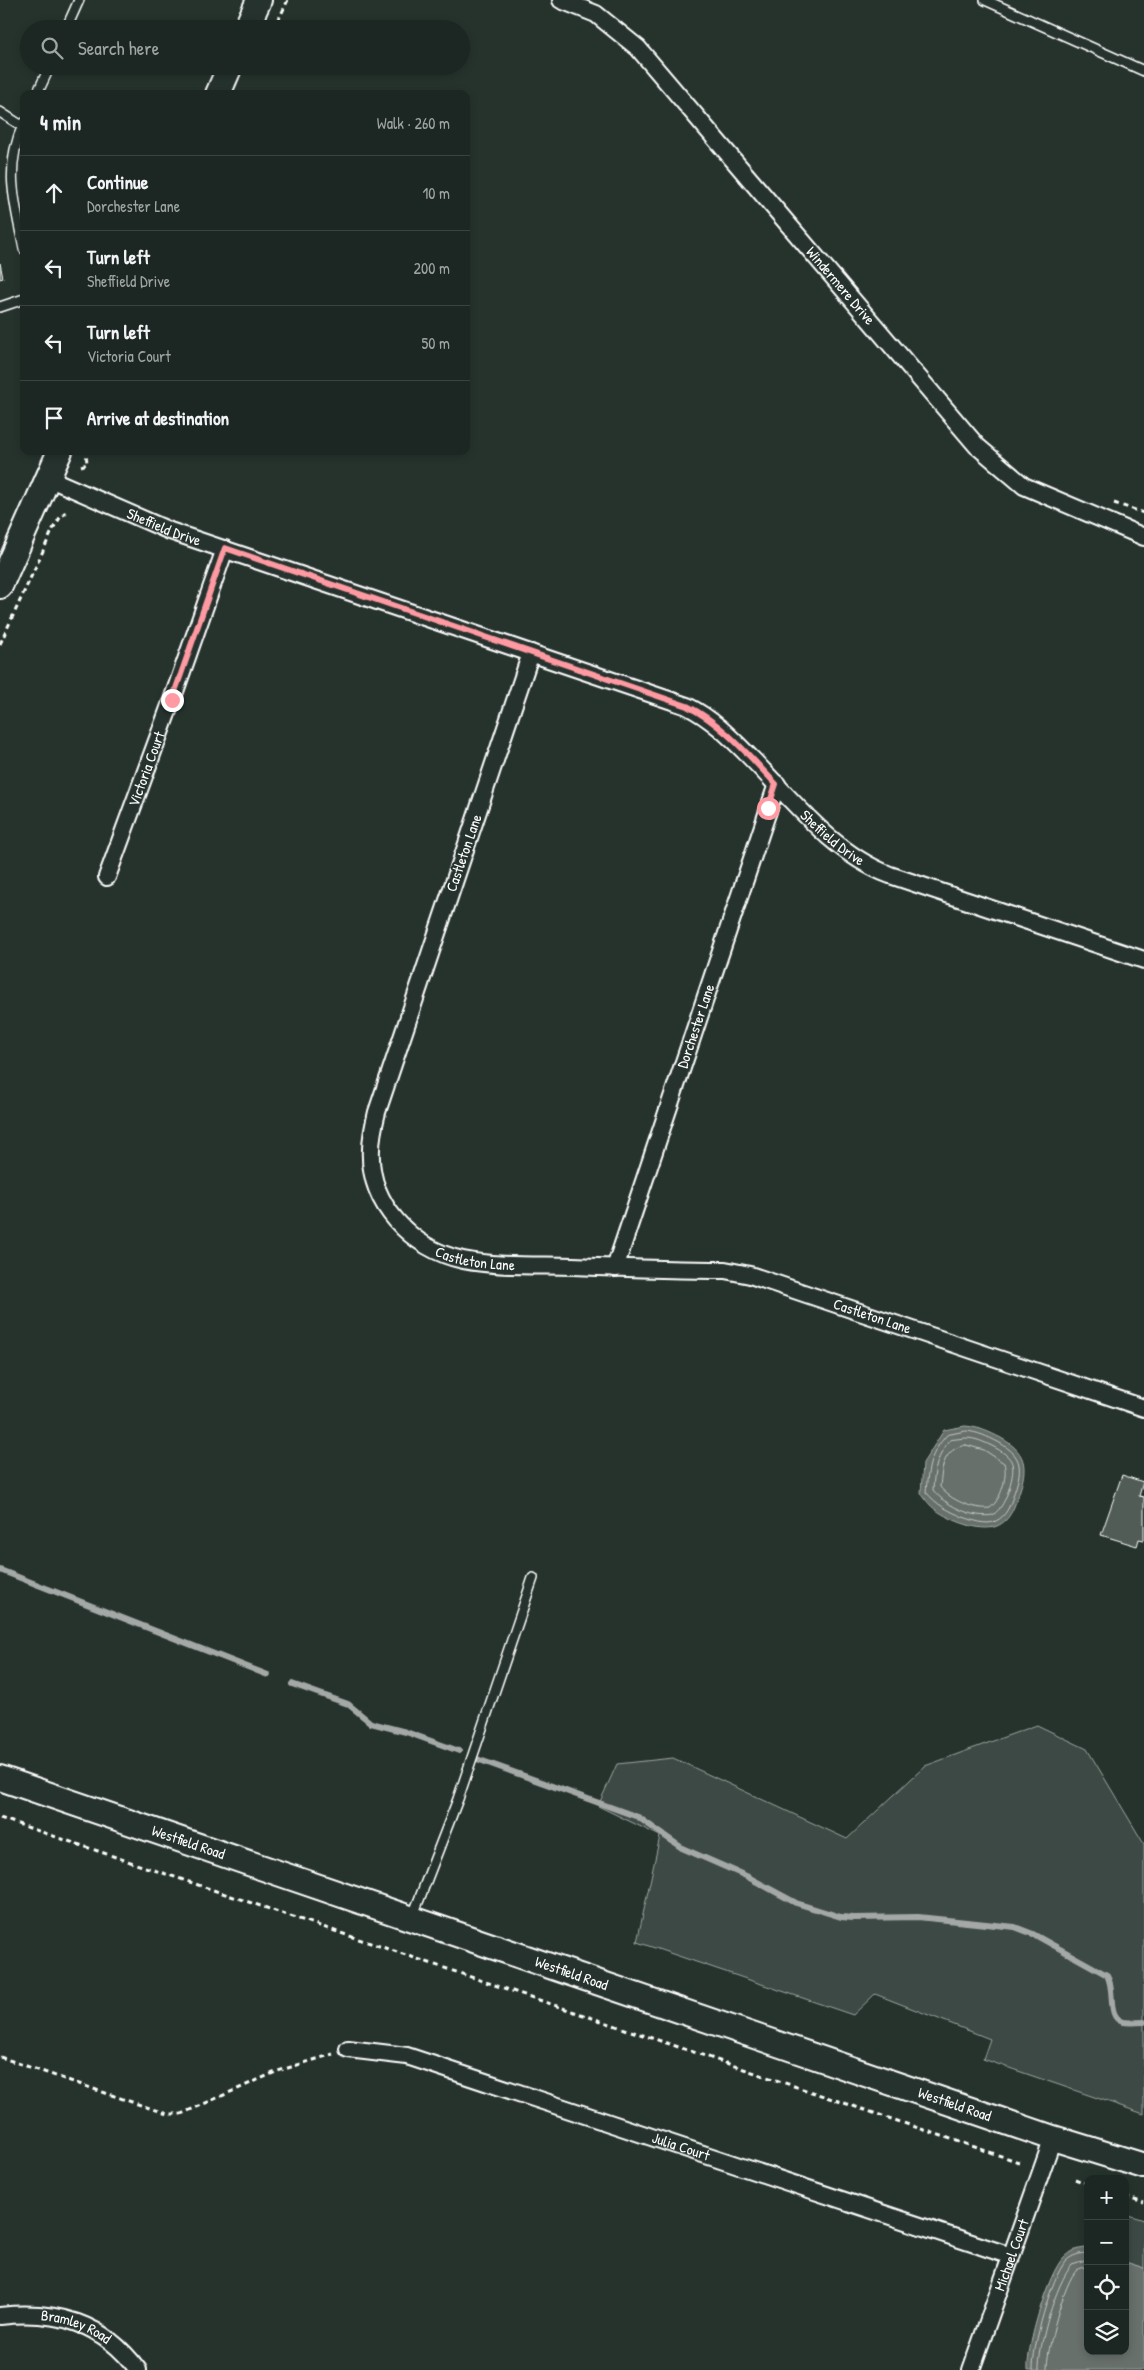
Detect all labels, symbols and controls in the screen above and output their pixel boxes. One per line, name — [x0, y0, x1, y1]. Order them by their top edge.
search box — [20, 20, 470, 75]
icon: search — [38, 34, 66, 62]
text: Search here — [78, 35, 159, 61]
text: 4 min — [40, 108, 81, 137]
text: Walk · 260 m — [377, 112, 450, 134]
text: Continue — [87, 169, 148, 195]
icon: ahead — [40, 179, 68, 207]
text: 10 m — [422, 182, 450, 204]
text: Dorchester Lane — [87, 195, 180, 217]
street label: Windermere Drive — [802, 242, 880, 329]
text: Turn left — [87, 244, 150, 270]
icon: left — [40, 254, 68, 282]
text: 200 m — [414, 257, 450, 279]
text: Sheffield Drive — [87, 270, 170, 292]
text: Turn left — [87, 319, 150, 345]
icon: left — [40, 329, 68, 357]
text: 50 m — [422, 332, 450, 354]
text: Victoria Court — [87, 345, 171, 367]
icon: arrive — [40, 404, 68, 432]
text: Arrive at destination — [87, 405, 229, 431]
street label: Sheffield Drive — [124, 503, 204, 551]
route end — [161, 689, 184, 712]
street label: Victoria Court — [123, 728, 170, 809]
route start — [757, 797, 780, 820]
street label: Sheffield Drive — [796, 805, 869, 871]
street label: Castleton Lane — [440, 811, 487, 894]
street label: Dorchester Lane — [672, 981, 719, 1071]
street label: Castleton Lane — [432, 1241, 515, 1275]
street label: Castleton Lane — [831, 1293, 914, 1339]
street label: Westfield Road — [149, 1820, 228, 1864]
street label: Westfield Road — [532, 1951, 611, 1995]
street label: Westfield Road — [916, 2082, 994, 2126]
street label: Julia Court — [650, 2127, 713, 2166]
map controls — [1084, 2175, 1129, 2355]
button: + — [1084, 2175, 1129, 2220]
street label: Michael Court — [989, 2215, 1034, 2294]
button: − — [1084, 2220, 1129, 2265]
button: locate — [1084, 2265, 1129, 2310]
street label: Bramley Road — [40, 2304, 116, 2349]
button: layers — [1084, 2310, 1129, 2355]

